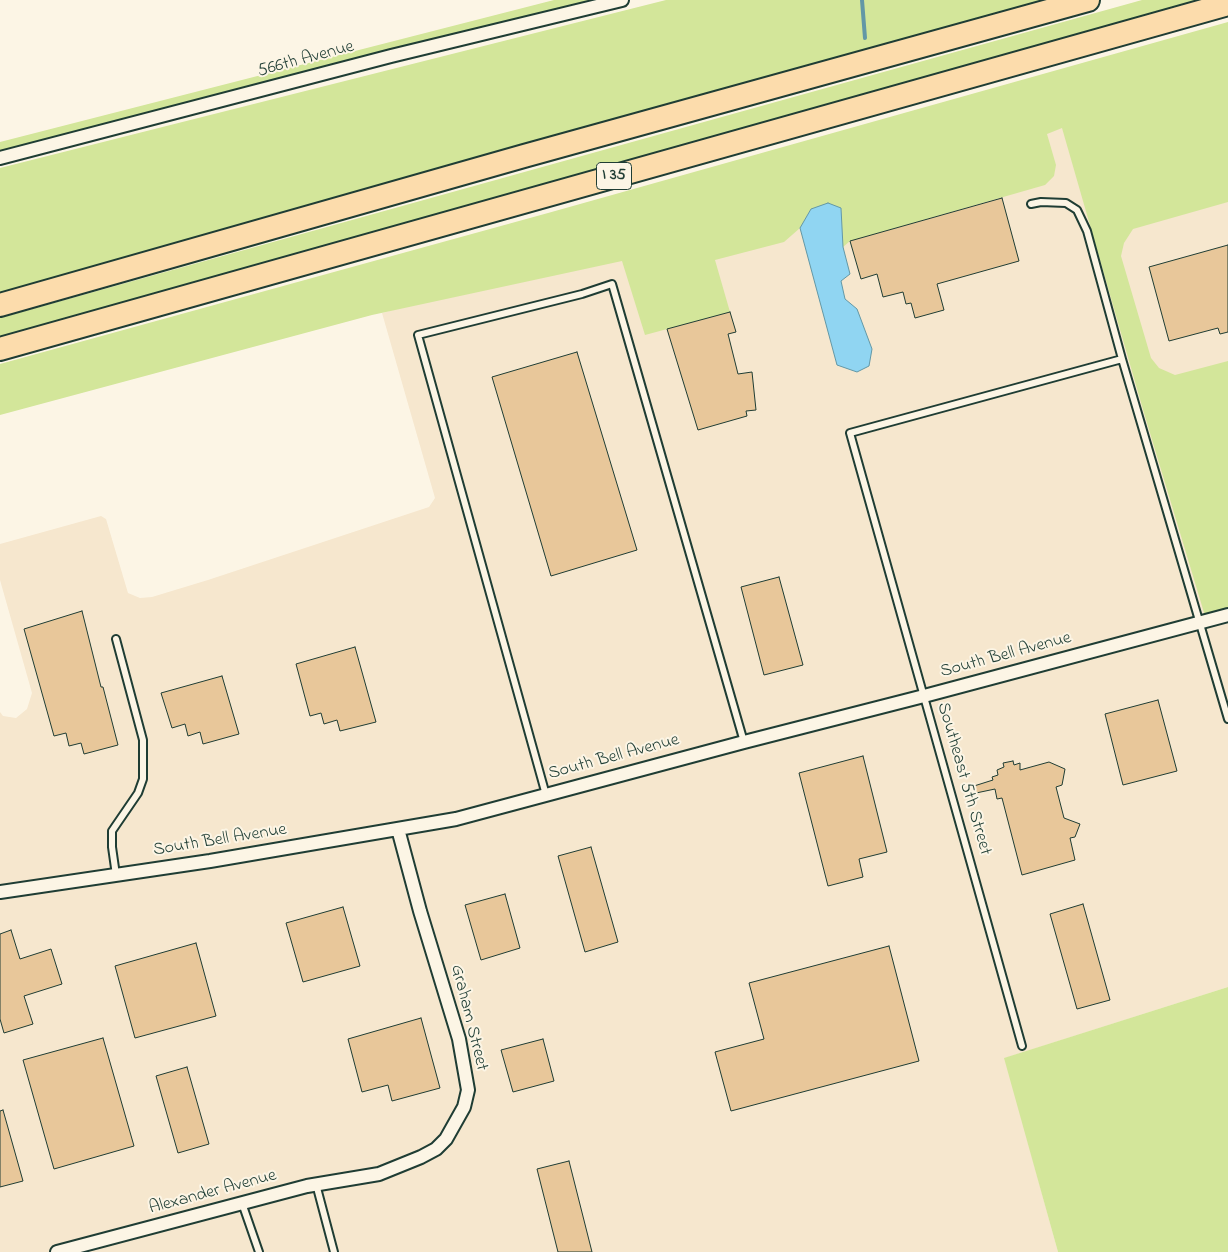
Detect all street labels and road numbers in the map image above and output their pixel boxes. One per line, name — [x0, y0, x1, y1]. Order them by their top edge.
street label: 566th Avenue — [255, 37, 357, 83]
road number: I 35 — [596, 162, 632, 190]
street label: South Bell Avenue — [938, 628, 1074, 684]
street label: Southeast 5th Street — [931, 700, 995, 858]
street label: South Bell Avenue — [546, 730, 682, 786]
street label: South Bell Avenue — [152, 820, 288, 862]
street label: Graham Street — [444, 963, 492, 1073]
street label: Alexander Avenue — [147, 1166, 279, 1220]

